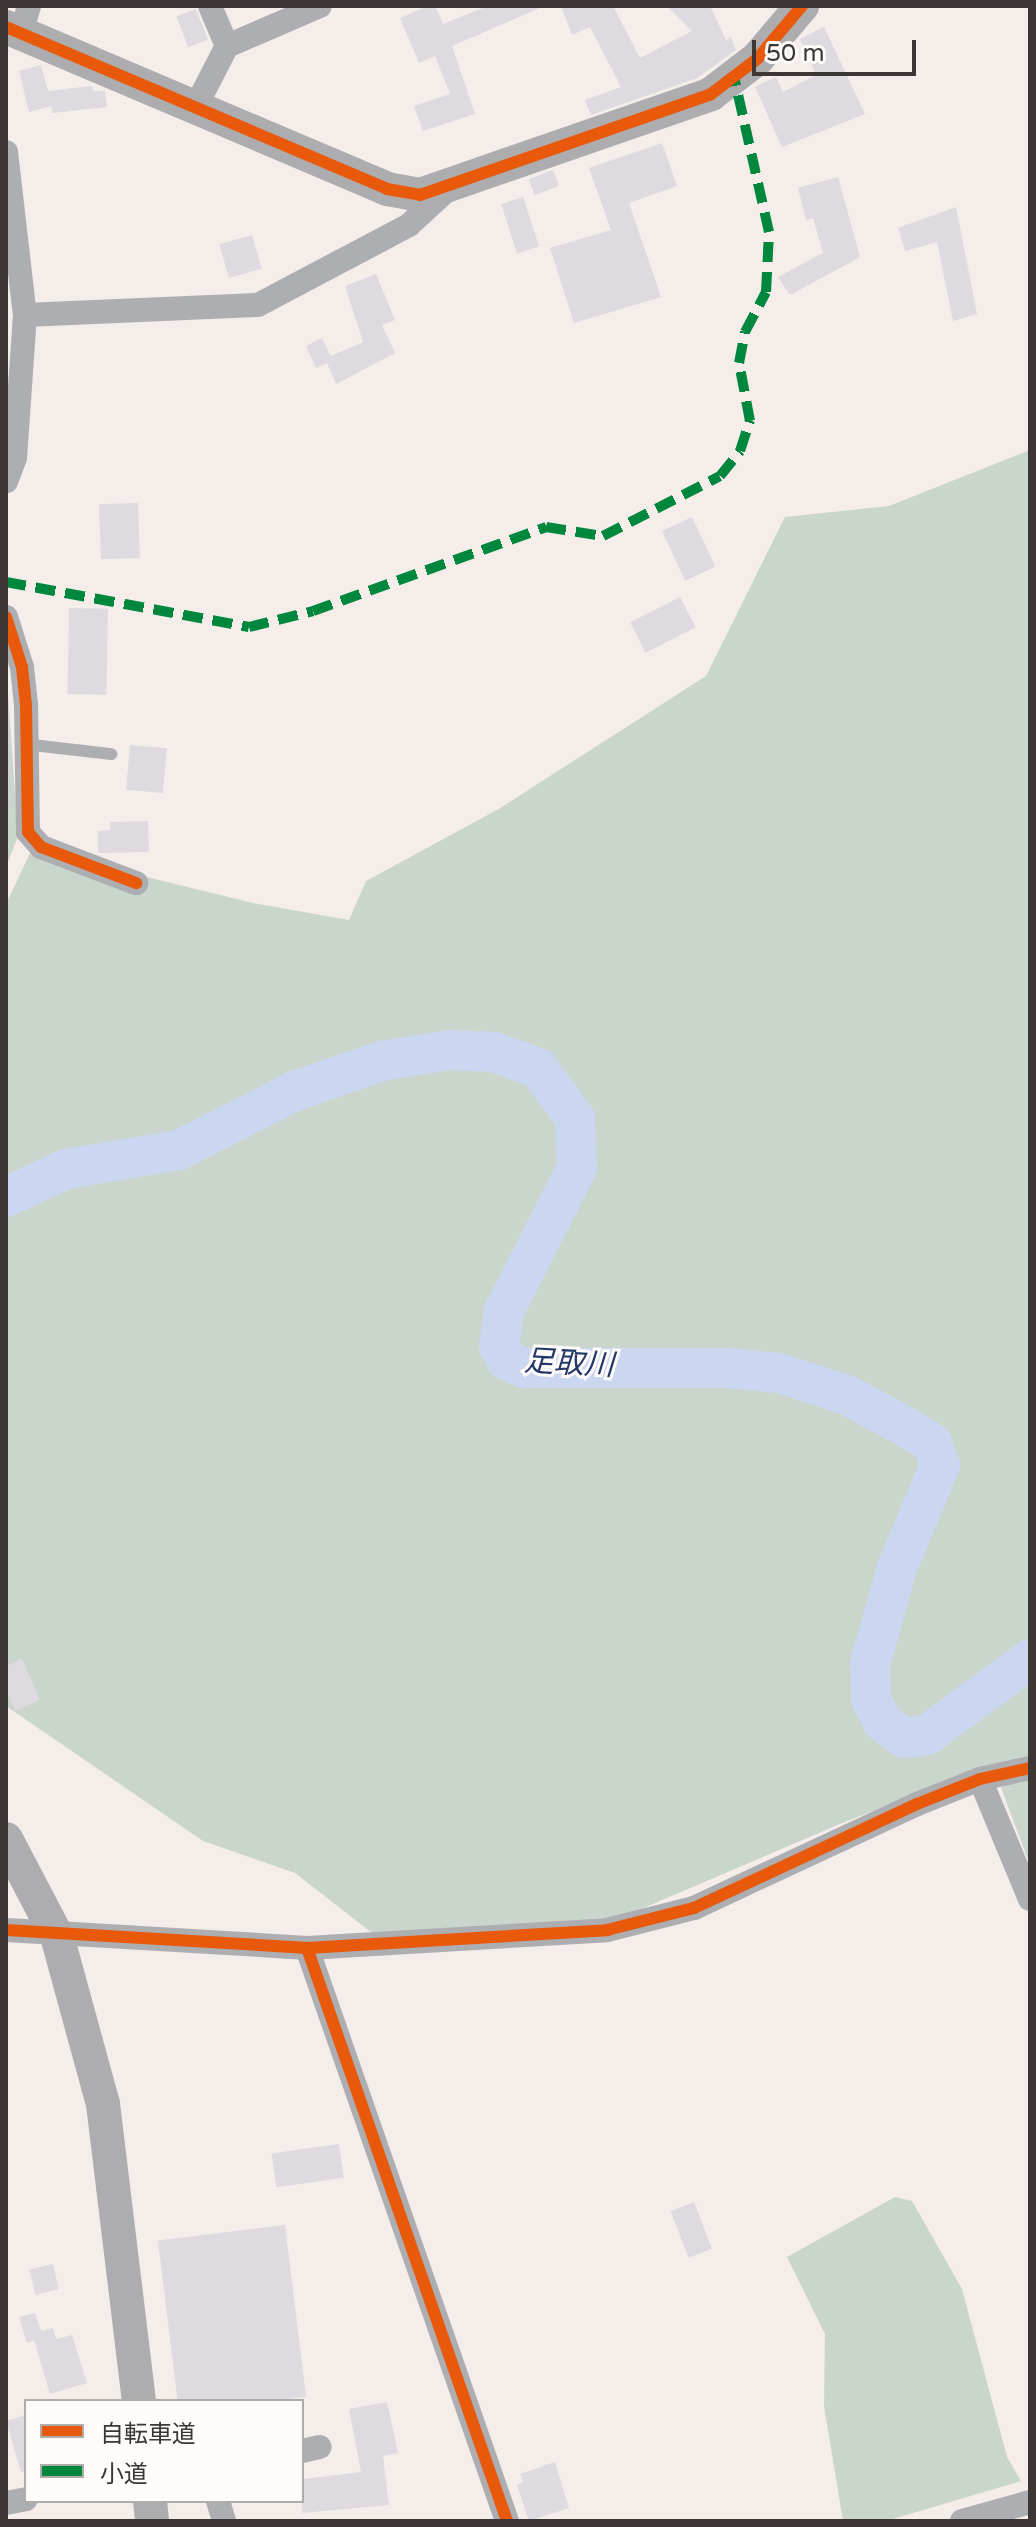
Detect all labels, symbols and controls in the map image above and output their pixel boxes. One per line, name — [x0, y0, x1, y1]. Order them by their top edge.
scale bar — [756, 24, 920, 74]
text: 50 m — [766, 39, 824, 68]
water label: 足取川 — [523, 1344, 615, 1384]
legend — [24, 2399, 304, 2503]
text: 自転車道 — [100, 2420, 196, 2449]
text: 小道 — [100, 2460, 148, 2489]

